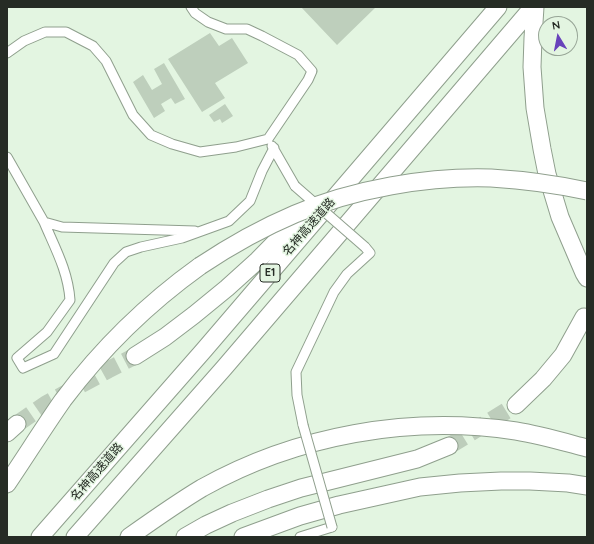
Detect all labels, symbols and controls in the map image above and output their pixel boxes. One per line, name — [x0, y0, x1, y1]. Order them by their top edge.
north arrow — [538, 16, 578, 56]
text: N — [551, 18, 561, 33]
street label: 名神高速道路 — [280, 195, 338, 259]
road number: E1 — [260, 264, 280, 282]
street label: 名神高速道路 — [68, 440, 126, 504]

